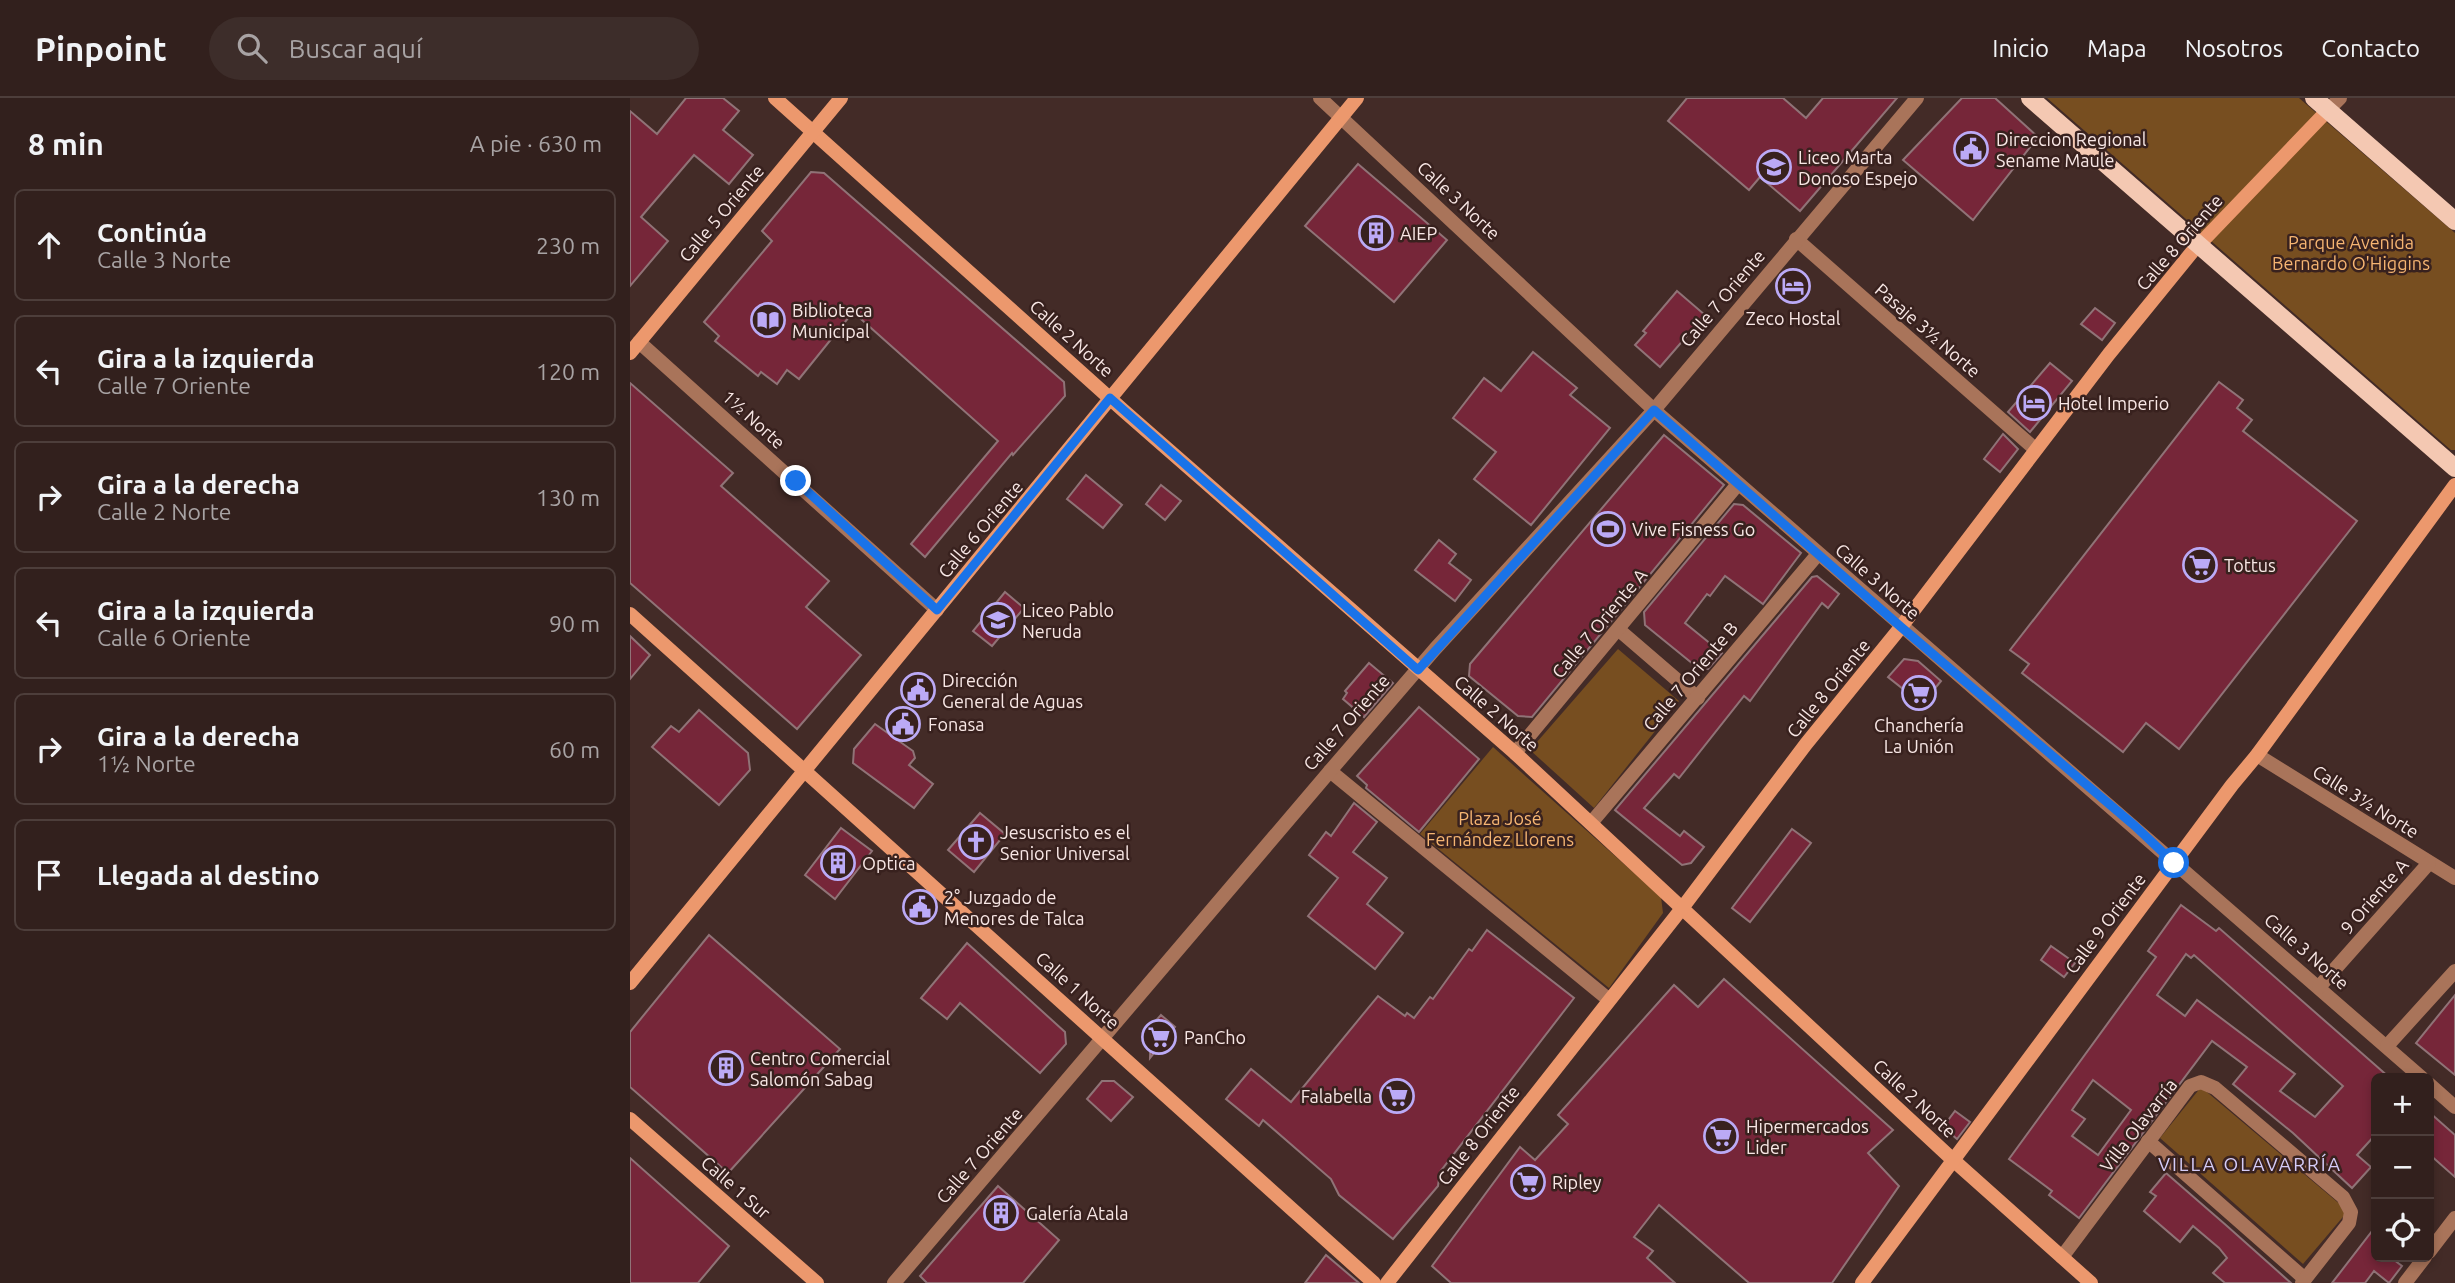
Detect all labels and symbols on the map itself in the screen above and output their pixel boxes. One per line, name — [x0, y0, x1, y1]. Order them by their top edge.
place label: Direccion Regional Sename Maule — [1996, 129, 2147, 170]
public building icon: Direccion Regional Sename Maule — [1952, 130, 1990, 168]
place label: Liceo Marta Donoso Espejo — [1798, 147, 1918, 188]
school or university icon: Liceo Marta Donoso Espejo — [1755, 148, 1793, 186]
street label: Calle 3 Norte — [1414, 157, 1504, 243]
street label: Calle 5 Oriente — [675, 160, 767, 266]
street label: Calle 8 Oriente — [2132, 190, 2226, 294]
building icon: AIEP — [1357, 214, 1395, 252]
place label: AIEP — [1400, 223, 1437, 243]
park label: Parque Avenida Bernardo O'Higgins — [2272, 232, 2430, 273]
street label: Calle 7 Oriente — [1676, 245, 1768, 351]
hotel icon: Zeco Hostal — [1774, 267, 1812, 305]
street label: Pasaje 3½ Norte — [1871, 279, 1985, 381]
street label: Calle 2 Norte — [1026, 295, 1118, 381]
place label: Biblioteca Municipal — [792, 300, 873, 341]
library icon: Biblioteca Municipal — [749, 301, 787, 339]
place label: Zeco Hostal — [1746, 308, 1841, 328]
hotel icon: Hotel Imperio — [2015, 384, 2053, 422]
street label: 1½ Norte — [719, 386, 789, 452]
place label: Hotel Imperio — [2058, 393, 2169, 413]
route end — [780, 465, 811, 496]
street label: Calle 6 Oriente — [934, 476, 1026, 582]
sports icon: Vive Fisness Go — [1589, 510, 1627, 548]
place label: Vive Fisness Go — [1632, 519, 1755, 539]
street label: Calle 3 Norte — [1832, 539, 1924, 623]
supermarket icon: Tottus — [2181, 546, 2219, 584]
place label: Tottus — [2224, 555, 2276, 575]
street label: Calle 7 Oriente A — [1548, 564, 1651, 682]
place label: Liceo Pablo Neruda — [1022, 600, 1114, 641]
school or university icon: Liceo Pablo Neruda — [979, 601, 1017, 639]
street label: Calle 7 Oriente B — [1639, 617, 1741, 735]
street label: Calle 8 Oriente — [1782, 635, 1874, 741]
place label: Dirección General de Aguas — [942, 670, 1083, 711]
street label: Calle 7 Oriente — [1299, 670, 1393, 774]
public building icon: Dirección General de Aguas — [899, 671, 937, 709]
street label: Calle 2 Norte — [1451, 671, 1543, 755]
supermarket icon: Chanchería La Unión — [1900, 674, 1938, 712]
public building icon: Fonasa — [884, 705, 922, 743]
place label: Fonasa — [928, 714, 985, 734]
place label: Chanchería La Unión — [1874, 715, 1964, 756]
street label: Calle 3½ Norte — [2309, 760, 2423, 842]
park label: Plaza José Fernández Llorens — [1426, 808, 1574, 849]
place label: Jesuscristo es el Senior Universal — [1000, 822, 1131, 863]
church icon: Jesuscristo es el Senior Universal — [957, 823, 995, 861]
building icon: Optica — [819, 844, 857, 882]
route start — [2158, 847, 2189, 878]
place label: Optica — [862, 853, 916, 873]
street label: 9 Oriente A — [2336, 854, 2412, 937]
street label: Calle 9 Oriente — [2061, 869, 2149, 977]
place label: 2° Juzgado de Menores de Talca — [944, 887, 1085, 928]
public building icon: 2° Juzgado de Menores de Talca — [901, 888, 939, 926]
street label: Calle 3 Norte — [2261, 909, 2353, 993]
street label: Calle 1 Norte — [1032, 947, 1124, 1033]
supermarket icon: PanCho — [1140, 1018, 1178, 1056]
place label: PanCho — [1184, 1027, 1246, 1047]
place label: Centro Comercial Salomón Sabag — [750, 1048, 891, 1089]
building icon: Centro Comercial Salomón Sabag — [707, 1049, 745, 1087]
street label: Calle 2 Norte — [1870, 1055, 1960, 1141]
street label: Villa Olavarría — [2095, 1075, 2181, 1175]
supermarket icon: Falabella — [1378, 1077, 1416, 1115]
street label: Calle 8 Oriente — [1433, 1081, 1523, 1189]
place label: Falabella — [1301, 1086, 1372, 1106]
street label: Calle 7 Oriente — [932, 1103, 1026, 1207]
place label: Hipermercados Lider — [1746, 1116, 1869, 1157]
supermarket icon: Hipermercados Lider — [1702, 1117, 1740, 1155]
street label: Calle 1 Sur — [698, 1152, 775, 1222]
district label: VILLA OLAVARRÍA — [2158, 1153, 2342, 1175]
supermarket icon: Ripley — [1509, 1163, 1547, 1201]
place label: Ripley — [1552, 1172, 1602, 1192]
building icon: Galería Atala — [982, 1194, 1020, 1232]
place label: Galería Atala — [1026, 1203, 1128, 1223]

